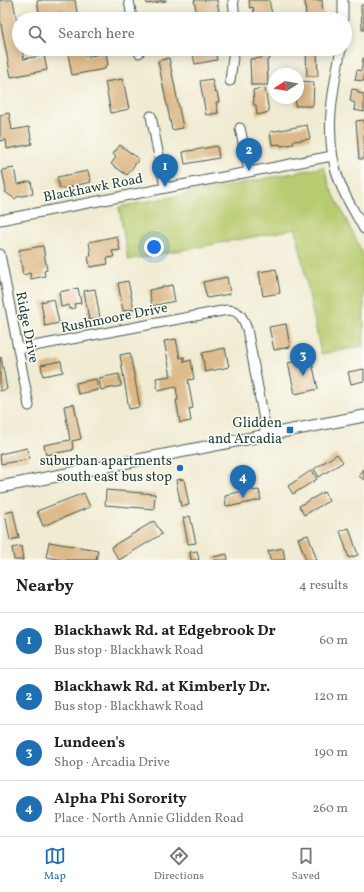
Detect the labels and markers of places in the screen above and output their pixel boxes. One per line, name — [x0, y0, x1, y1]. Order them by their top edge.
pin: 2 — [236, 138, 262, 171]
pin: 1 — [152, 154, 178, 187]
pin: 3 — [290, 343, 316, 376]
place label: Glidden and Arcadia — [208, 414, 282, 449]
marker: Glidden and Arcadia — [285, 425, 295, 435]
place label: suburban apartments south east bus stop — [40, 452, 172, 487]
marker: suburban apartments south east bus stop — [175, 463, 185, 473]
pin: 4 — [230, 465, 256, 498]

